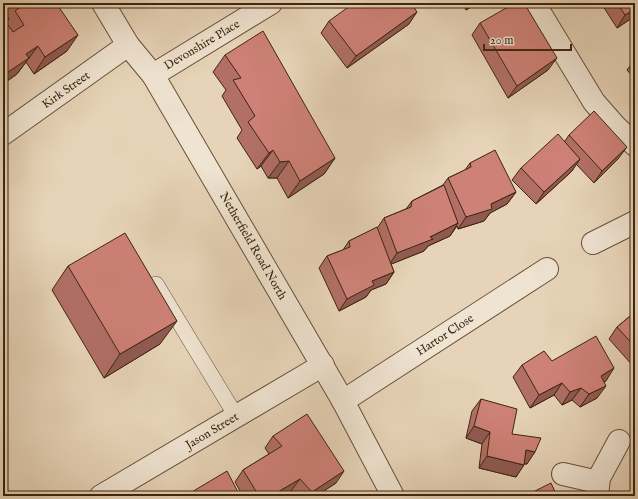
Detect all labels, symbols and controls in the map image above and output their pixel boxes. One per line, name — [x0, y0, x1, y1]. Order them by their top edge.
street label: Devonshire Place — [161, 16, 243, 73]
scale bar — [484, 26, 571, 52]
text: 20 m — [490, 33, 513, 48]
street label: Kirk Street — [39, 68, 93, 112]
street label: Netherfield Road North — [216, 189, 290, 303]
street label: Hartor Close — [413, 311, 477, 359]
street label: Jason Street — [181, 409, 242, 455]

